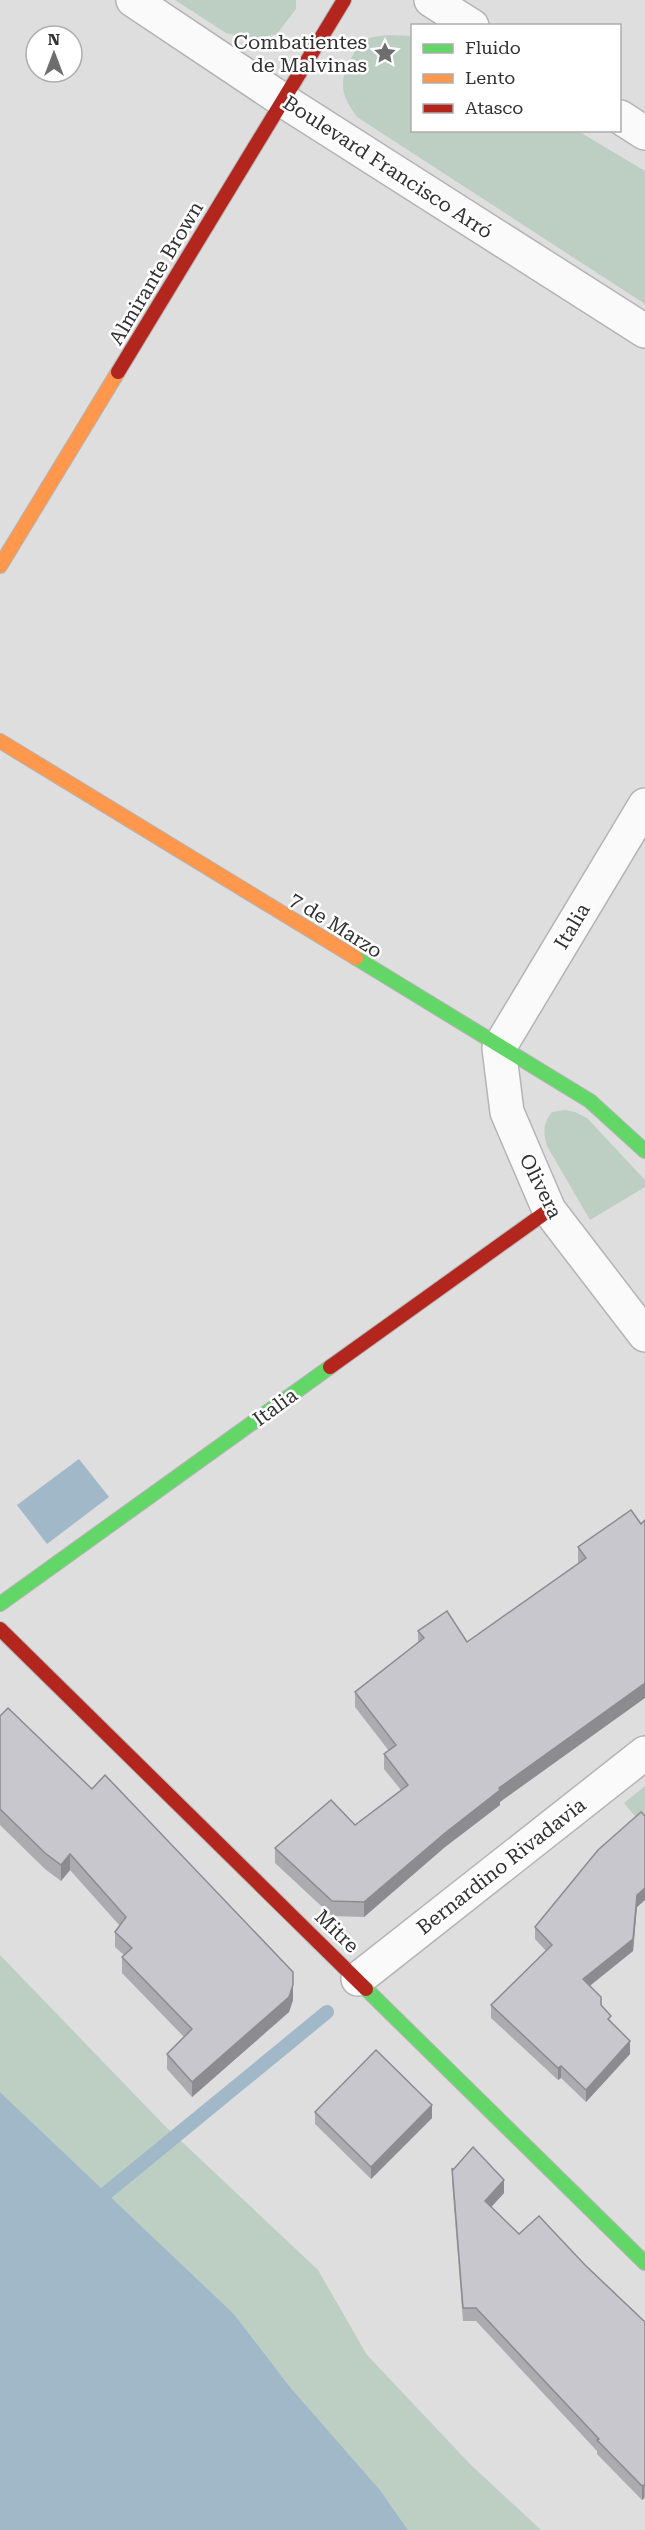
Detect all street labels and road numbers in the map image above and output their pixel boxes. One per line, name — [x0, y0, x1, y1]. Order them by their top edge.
street label: Boulevard Francisco Arró — [279, 90, 497, 244]
street label: Almirante Brown — [104, 197, 208, 349]
street label: 7 de Marzo — [285, 887, 387, 963]
street label: Italia — [549, 899, 595, 953]
street label: Olivera — [515, 1150, 568, 1223]
street label: Italia — [248, 1383, 302, 1431]
street label: Bernardino Rivadavia — [412, 1792, 590, 1939]
street label: Mitre — [310, 1904, 364, 1958]

